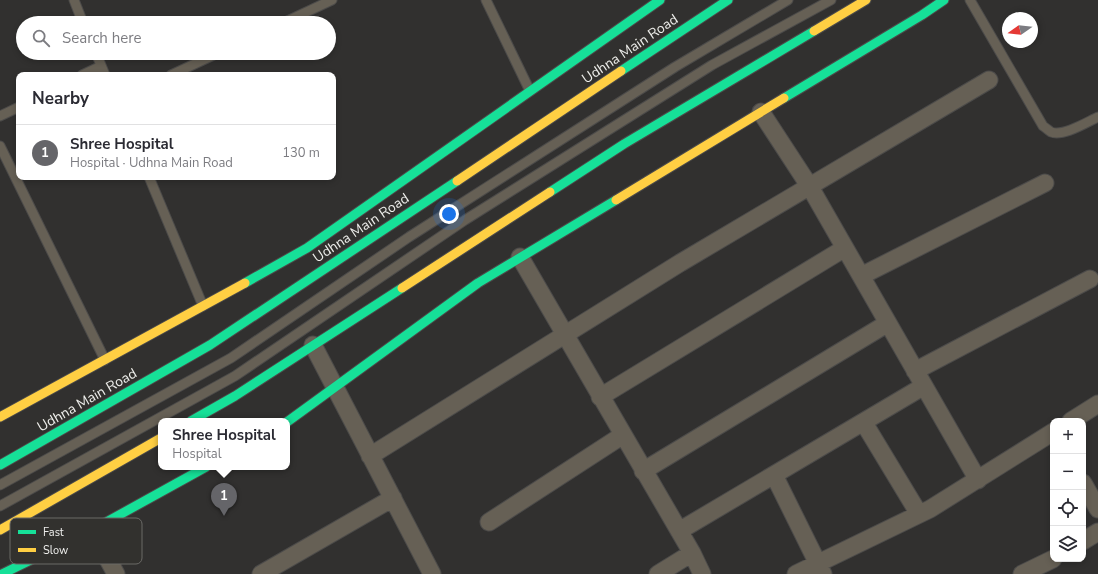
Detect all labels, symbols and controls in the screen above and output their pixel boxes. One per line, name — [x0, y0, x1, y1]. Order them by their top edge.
street label: Udhna Main Road — [578, 10, 682, 88]
north arrow — [1002, 12, 1038, 48]
search box — [16, 16, 336, 60]
icon: search — [30, 27, 52, 49]
text: Search here — [62, 28, 142, 48]
text: Nearby — [32, 87, 89, 110]
text: Shree Hospital — [70, 134, 173, 154]
text: 1 — [41, 144, 49, 162]
text: 130 m — [282, 144, 320, 162]
text: Hospital · Udhna Main Road — [70, 154, 233, 172]
street label: Udhna Main Road — [309, 189, 413, 267]
your location — [439, 204, 459, 224]
street label: Udhna Main Road — [34, 364, 140, 436]
popup — [158, 418, 290, 470]
map controls — [1050, 418, 1086, 562]
button: + — [1050, 418, 1086, 454]
text: Shree Hospital — [172, 425, 276, 445]
text: Hospital — [172, 445, 222, 463]
button: − — [1050, 454, 1086, 490]
pin: 1 — [211, 483, 237, 516]
button: locate — [1050, 490, 1086, 526]
legend — [10, 518, 142, 564]
text: Fast — [43, 525, 64, 540]
button: layers — [1050, 526, 1086, 562]
text: Slow — [43, 543, 68, 558]

